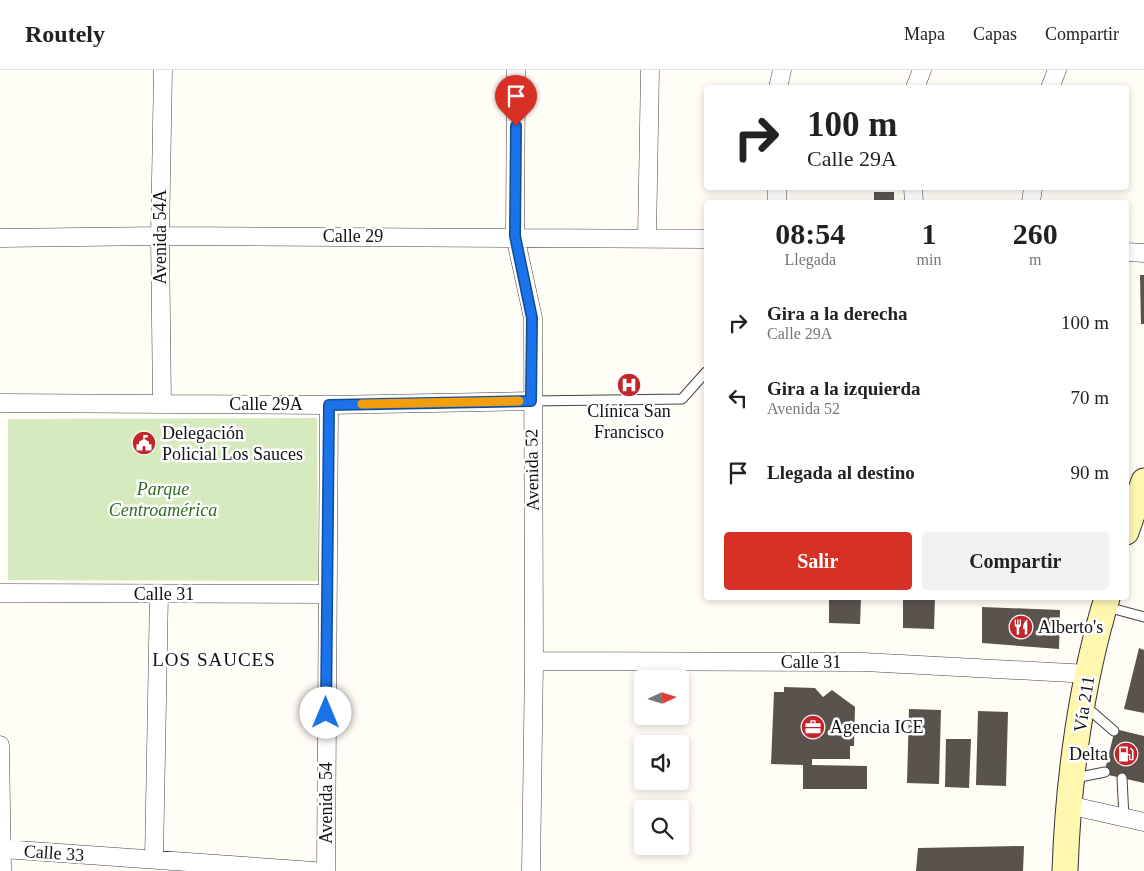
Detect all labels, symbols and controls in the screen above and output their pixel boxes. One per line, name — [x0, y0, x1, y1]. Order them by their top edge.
text: Routely — [25, 21, 105, 47]
text: Mapa — [904, 24, 945, 44]
text: Capas — [973, 24, 1017, 44]
text: Compartir — [1045, 24, 1119, 44]
pin — [495, 75, 537, 126]
icon: arrive — [502, 82, 530, 110]
icon: right — [724, 105, 789, 170]
text: 100 m — [807, 105, 897, 144]
text: Calle 29A — [807, 146, 897, 171]
street label: Avenida 54A — [150, 189, 170, 285]
text: 08:54 — [775, 217, 845, 250]
text: 1 — [921, 217, 936, 250]
text: 260 — [1013, 217, 1058, 250]
street label: Calle 29 — [323, 226, 383, 246]
text: Llegada — [785, 251, 836, 268]
text: min — [917, 251, 941, 268]
text: m — [1029, 251, 1041, 268]
text: Gira a la derecha — [767, 303, 908, 324]
icon: right — [724, 309, 752, 337]
text: 100 m — [1061, 312, 1109, 333]
text: Calle 29A — [767, 325, 832, 342]
hospital icon: Clínica San Francisco — [616, 372, 642, 398]
text: Gira a la izquierda — [767, 378, 921, 399]
icon: left — [724, 384, 752, 412]
text: 70 m — [1070, 387, 1109, 408]
street label: Calle 29A — [229, 394, 303, 414]
text: Avenida 52 — [767, 400, 840, 417]
place label: Clínica San Francisco — [587, 401, 671, 442]
place label: Delegación Policial Los Sauces — [162, 423, 303, 464]
street label: Avenida 52 — [521, 429, 543, 511]
public building icon: Delegación Policial Los Sauces — [131, 430, 157, 456]
icon: arrive — [724, 459, 752, 487]
text: Llegada al destino — [767, 462, 915, 483]
text: 90 m — [1070, 462, 1109, 483]
park label: Parque Centroamérica — [109, 479, 217, 520]
button: Salir — [724, 532, 912, 590]
button: Compartir — [922, 532, 1109, 590]
street label: Calle 31 — [134, 584, 194, 604]
restaurant icon: Alberto's — [1008, 614, 1034, 640]
place label: Alberto's — [1038, 617, 1103, 637]
district label: LOS SAUCES — [152, 649, 276, 670]
street label: Calle 31 — [781, 652, 841, 672]
north arrow — [634, 670, 689, 725]
map controls — [634, 670, 689, 855]
street label: Vía 211 — [1070, 674, 1098, 734]
position arrow — [299, 686, 351, 738]
office icon: Agencia ICE — [800, 714, 826, 740]
place label: Agencia ICE — [830, 717, 923, 737]
button: sound — [634, 735, 689, 790]
fuel station icon: Delta — [1113, 741, 1139, 767]
place label: Delta — [1069, 744, 1108, 764]
street label: Avenida 54 — [316, 762, 336, 844]
button: search — [634, 800, 689, 855]
street label: Calle 33 — [23, 841, 85, 865]

